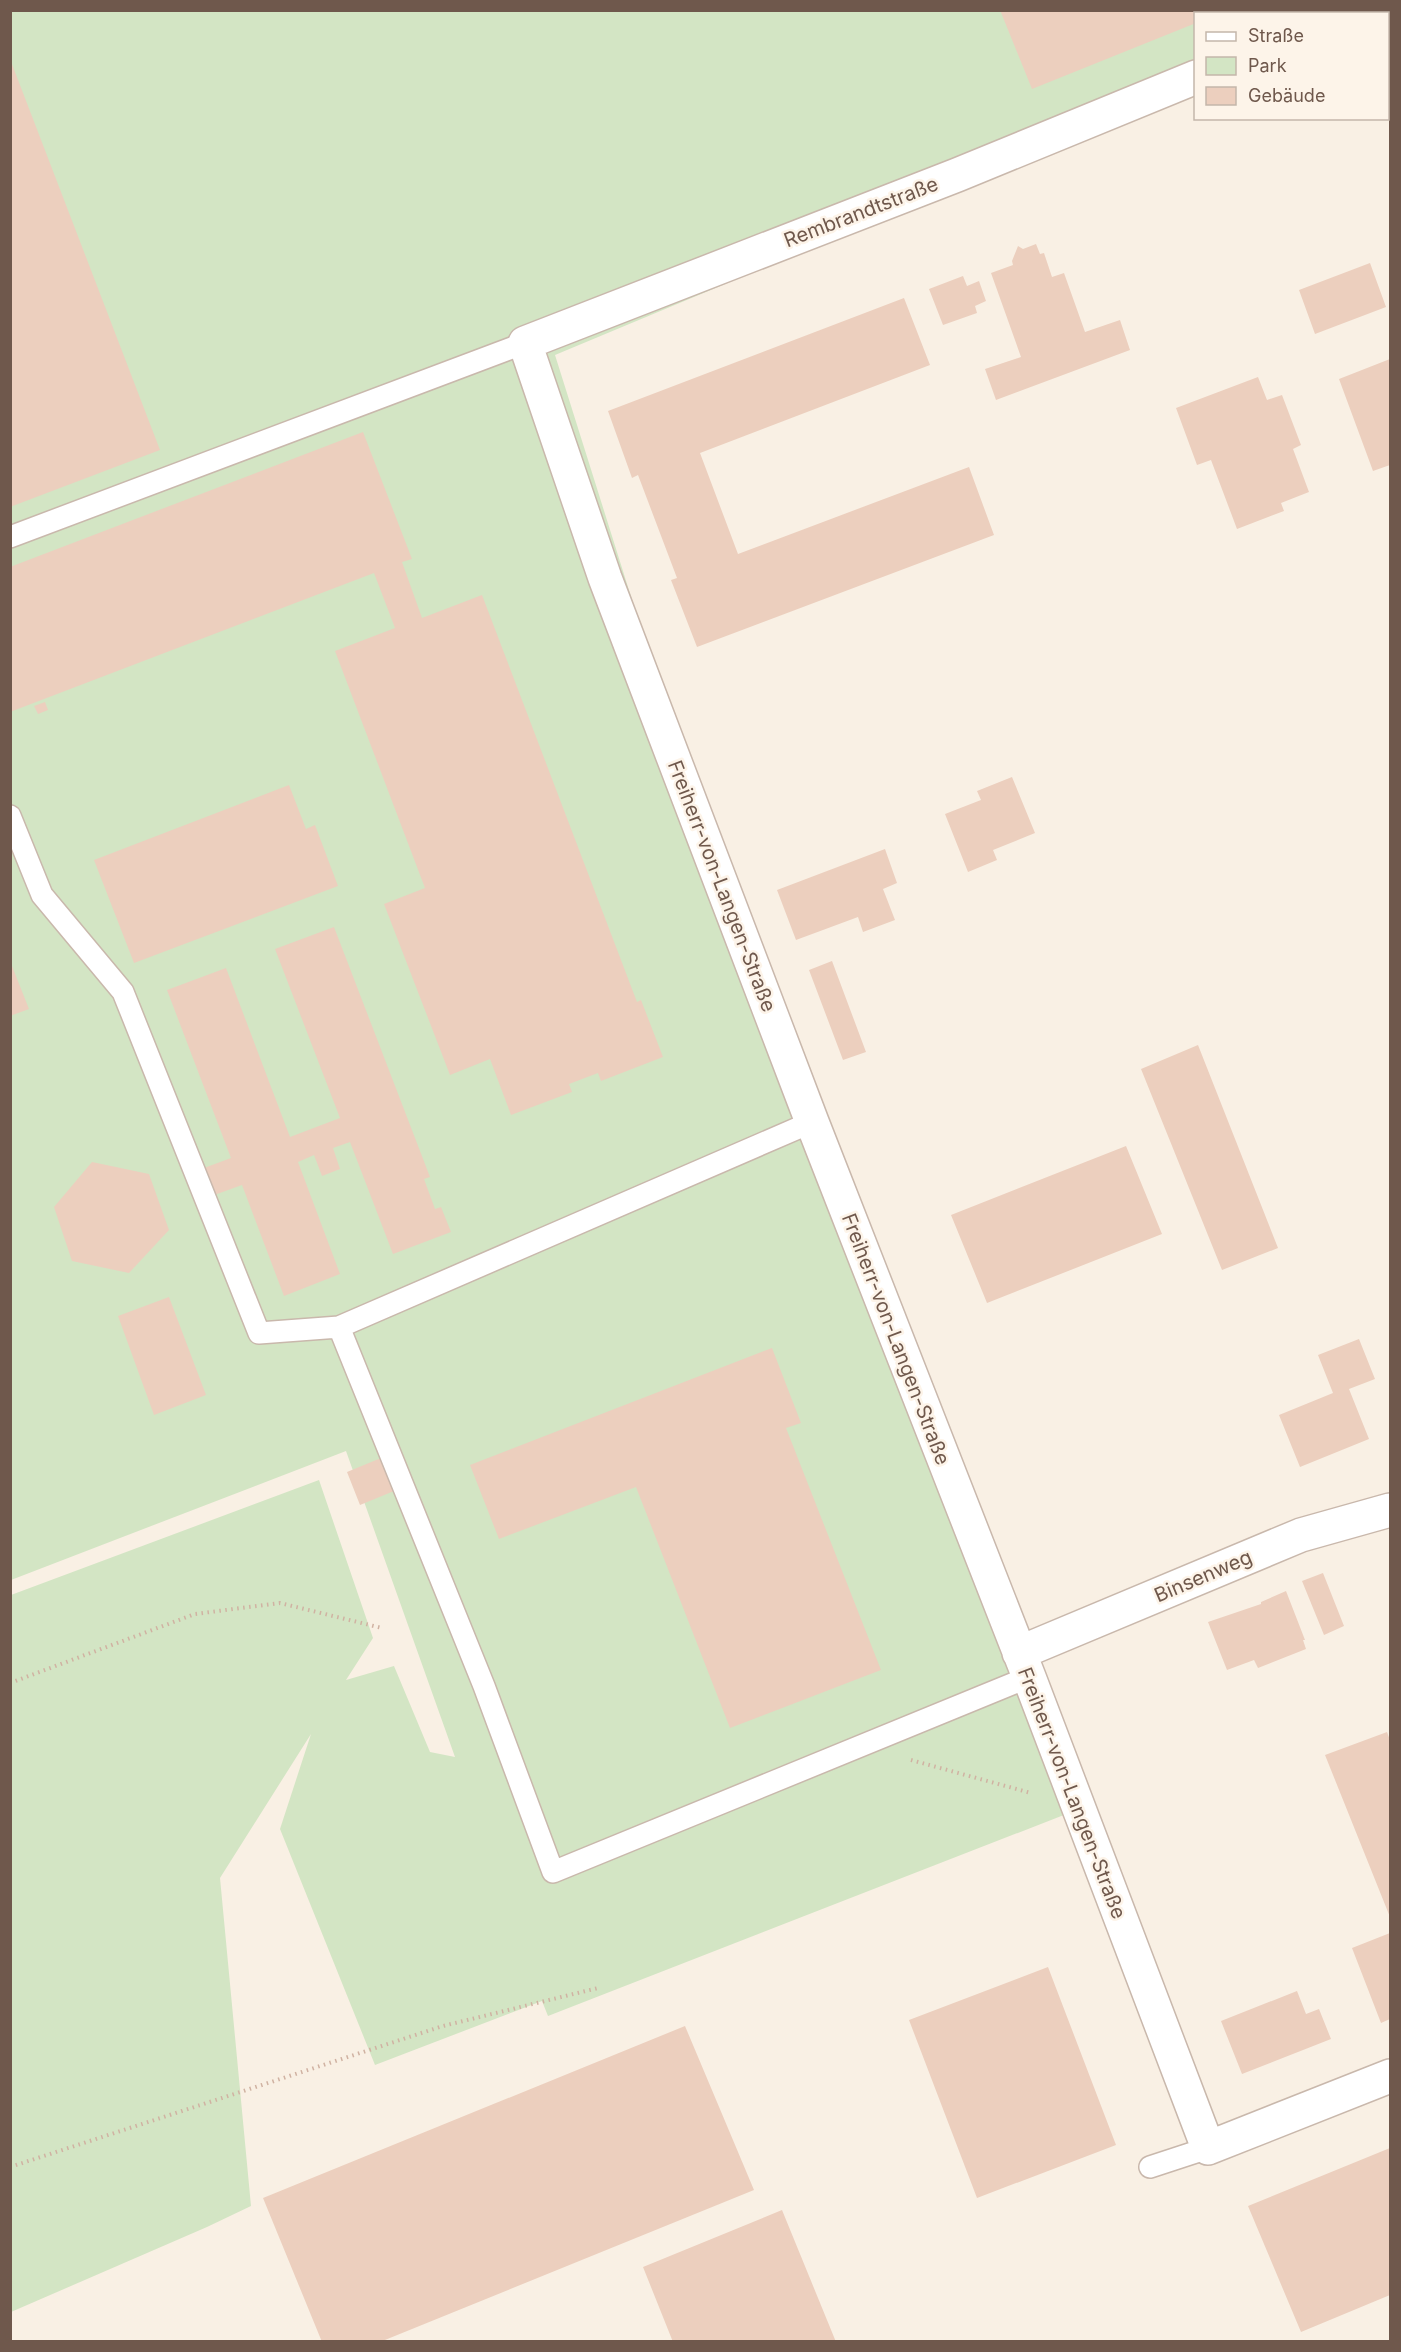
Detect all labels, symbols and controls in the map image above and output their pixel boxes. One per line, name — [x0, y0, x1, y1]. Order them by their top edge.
legend — [1194, 12, 1389, 120]
text: Straße — [1248, 25, 1304, 46]
text: Park — [1248, 55, 1287, 76]
text: Gebäude — [1248, 85, 1325, 106]
street label: Rembrandtstraße — [780, 172, 942, 252]
street label: Freiherr-von-Langen-Straße — [663, 757, 781, 1015]
street label: Freiherr-von-Langen-Straße — [837, 1210, 955, 1468]
street label: Binsenweg — [1151, 1545, 1255, 1607]
street label: Freiherr-von-Langen-Straße — [1013, 1664, 1131, 1922]

